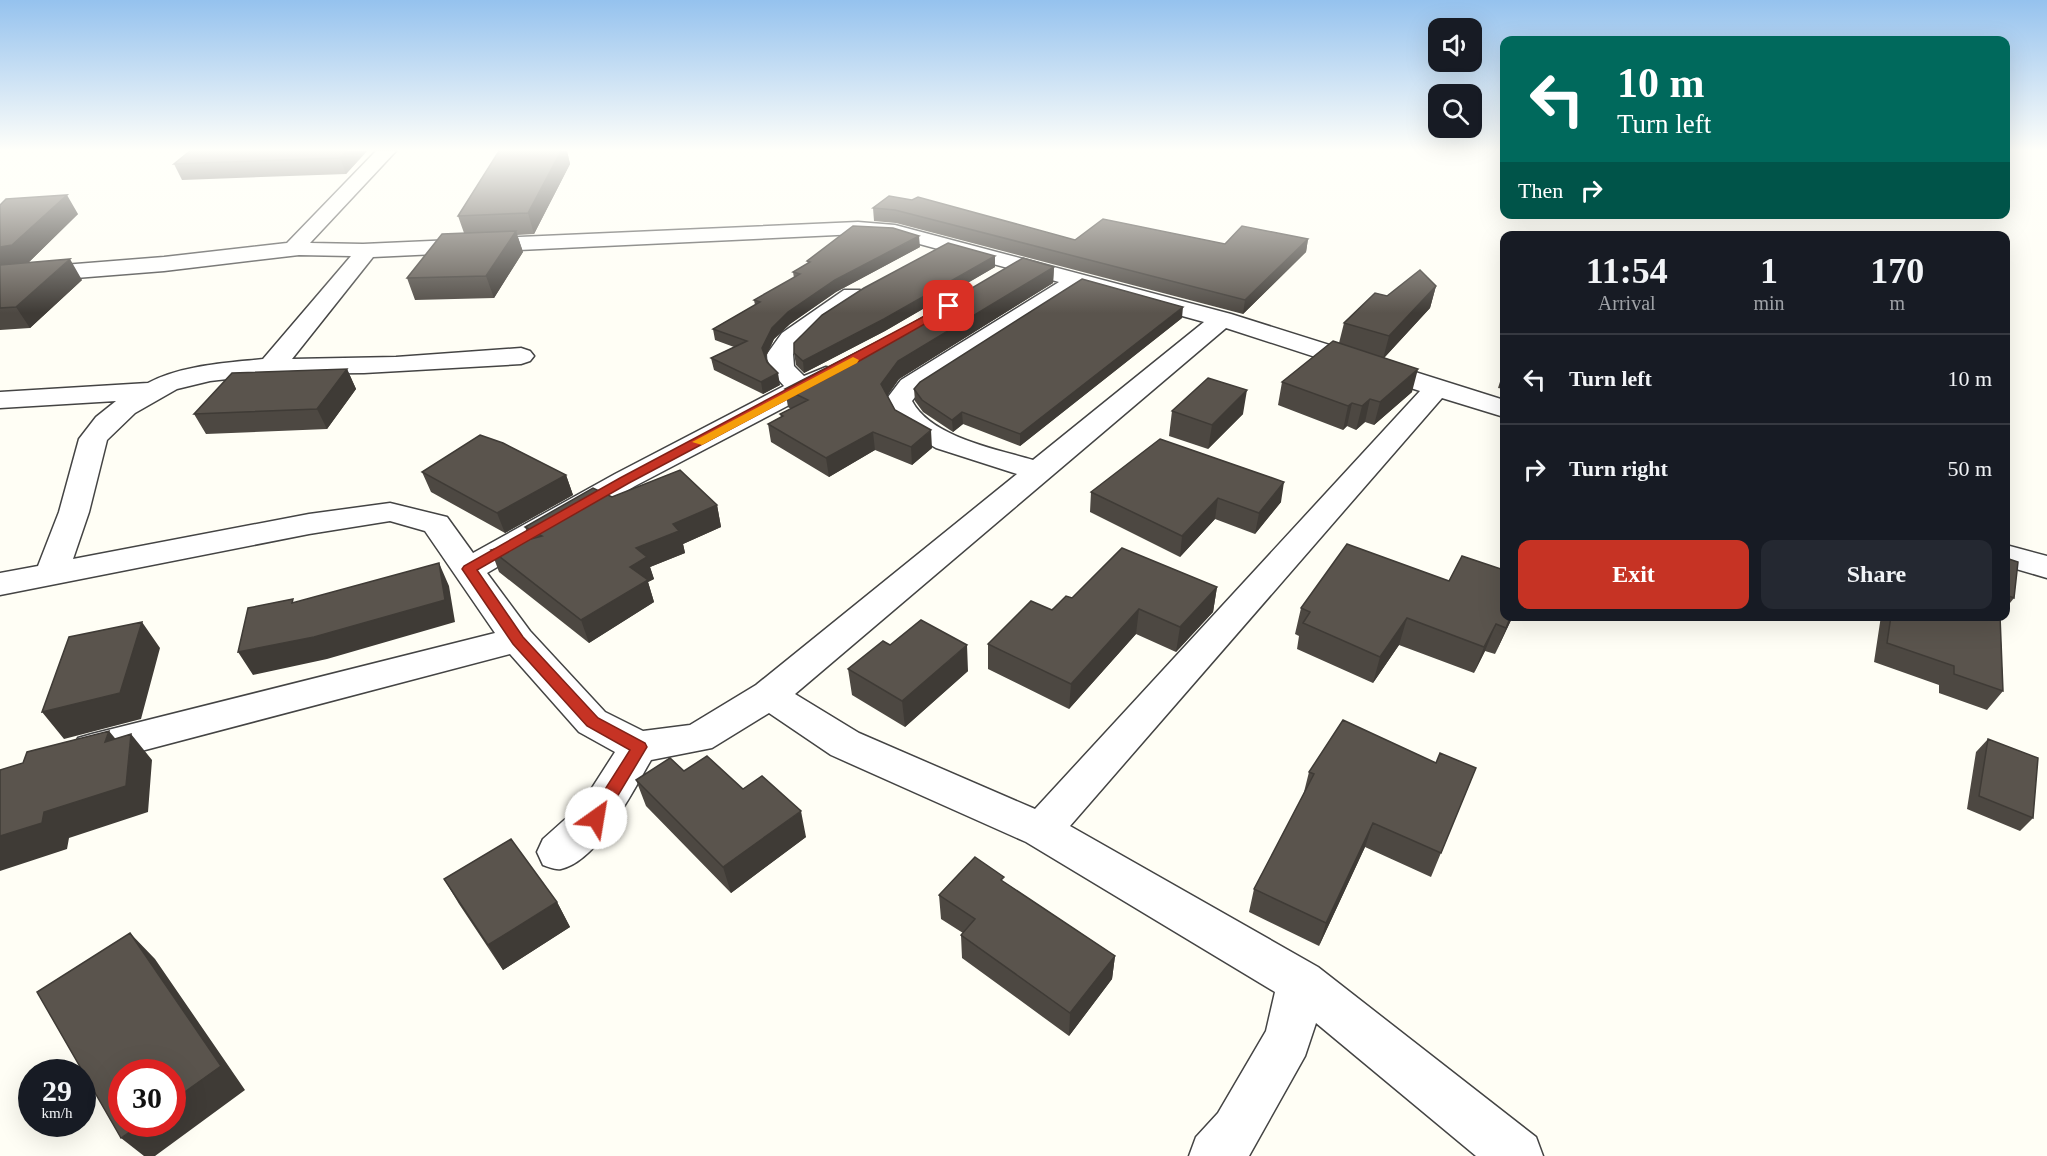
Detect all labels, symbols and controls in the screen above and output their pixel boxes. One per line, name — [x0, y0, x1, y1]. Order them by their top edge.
map controls — [1428, 18, 1482, 138]
button: sound — [1428, 18, 1482, 72]
icon: left — [1518, 60, 1596, 138]
text: 10 m — [1617, 60, 1705, 106]
button: search — [1428, 84, 1482, 138]
text: Turn left — [1617, 109, 1711, 139]
icon: right — [1575, 174, 1608, 207]
text: Then — [1518, 178, 1563, 203]
text: 11:54 — [1586, 251, 1668, 291]
text: 1 — [1760, 251, 1778, 291]
text: 170 — [1870, 251, 1924, 291]
pin — [923, 280, 974, 331]
icon: arrive — [932, 289, 965, 322]
text: Arrival — [1598, 292, 1656, 314]
text: min — [1753, 292, 1785, 314]
text: m — [1889, 292, 1905, 314]
icon: left — [1518, 363, 1551, 396]
text: Turn left — [1569, 366, 1652, 391]
text: 10 m — [1947, 366, 1992, 391]
icon: right — [1518, 453, 1551, 486]
text: Turn right — [1569, 456, 1668, 481]
text: 50 m — [1947, 456, 1992, 481]
button: Exit — [1518, 540, 1749, 609]
button: Share — [1761, 540, 1992, 609]
position arrow — [564, 786, 628, 850]
speed limit sign: 30 — [108, 1059, 186, 1137]
text: 29 — [42, 1074, 72, 1107]
text: km/h — [42, 1105, 72, 1121]

